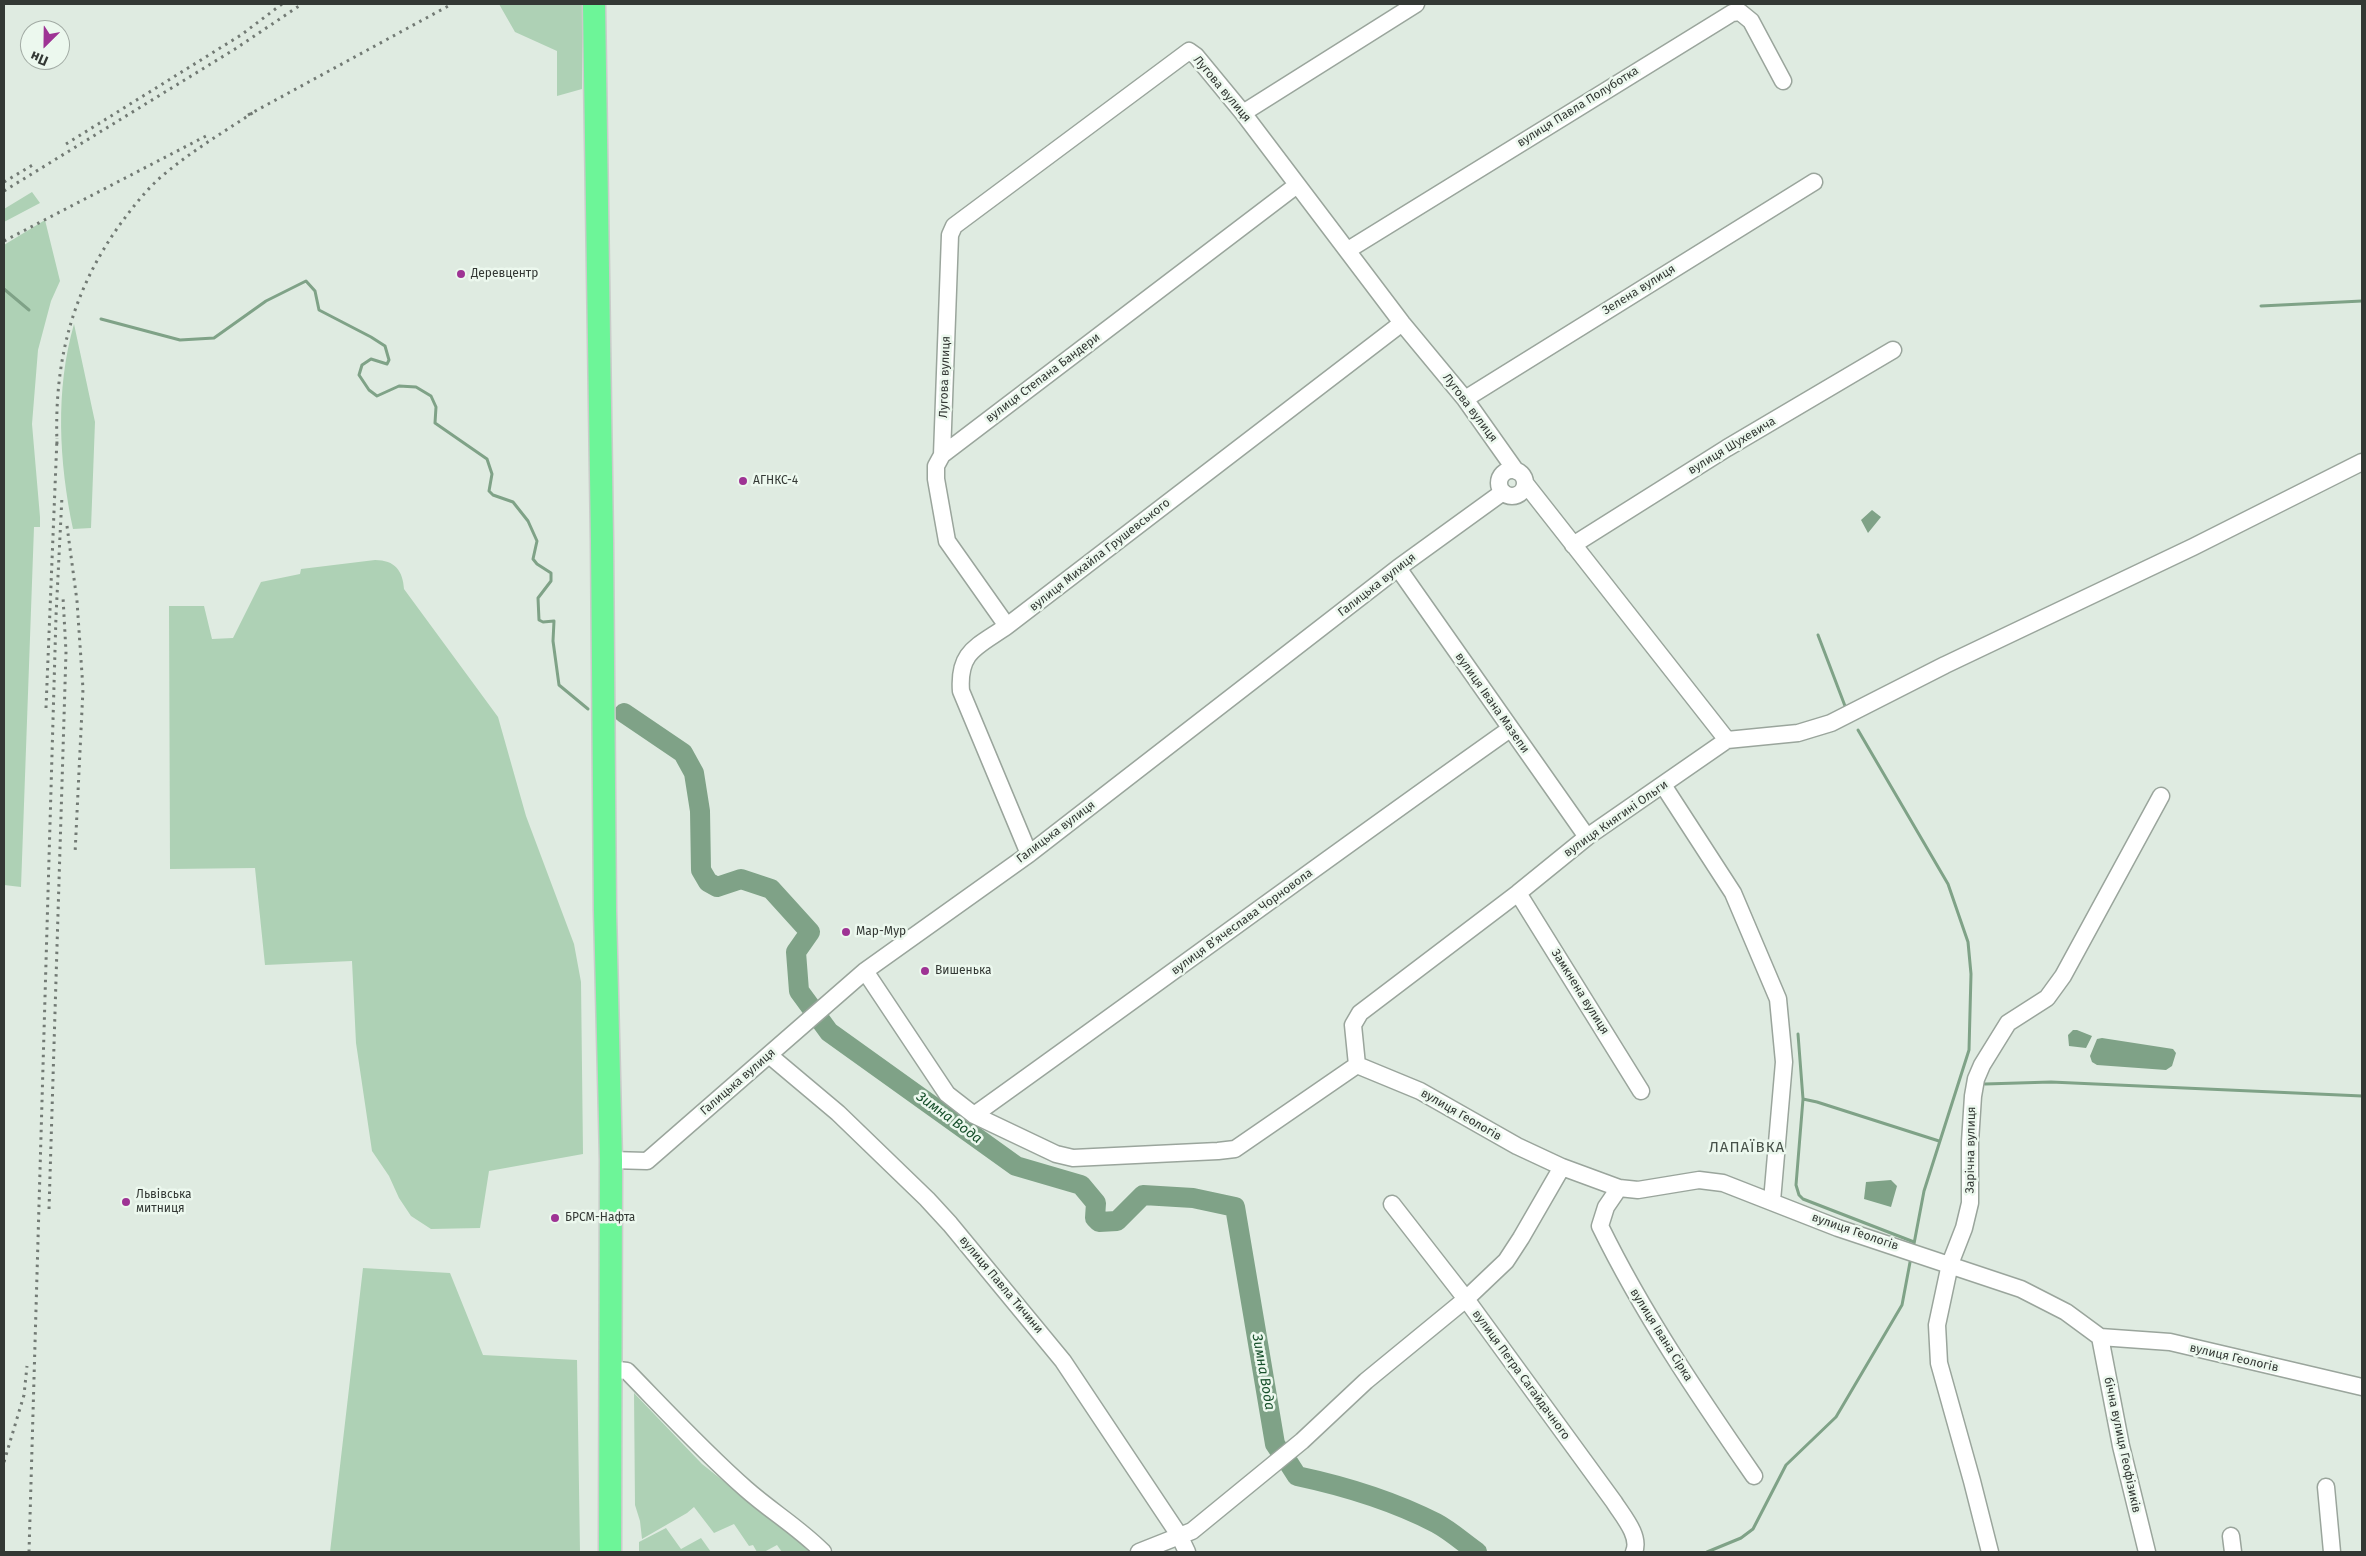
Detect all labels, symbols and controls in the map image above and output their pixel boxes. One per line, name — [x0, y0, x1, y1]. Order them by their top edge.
north arrow — [20, 20, 70, 70]
text: Пн — [28, 47, 51, 70]
street label: Лугова вулиця — [1190, 53, 1254, 125]
street label: вулиця Павла Полуботка — [1515, 64, 1641, 150]
street label: Зелена вулиця — [1600, 262, 1678, 318]
place label: Деревцентр — [471, 267, 538, 281]
marker: Деревцентр — [455, 268, 467, 280]
street label: вулиця Степана Бандери — [983, 330, 1103, 426]
street label: Лугова вулиця — [936, 336, 954, 418]
street label: Лугова вулиця — [1440, 371, 1500, 445]
street label: вулиця Шухевича — [1686, 414, 1778, 478]
place label: АГНКС-4 — [753, 474, 798, 488]
marker: АГНКС-4 — [737, 475, 749, 487]
street label: вулиця Михайла Грушевського — [1027, 496, 1173, 614]
street label: Галицька вулиця — [1335, 550, 1419, 620]
street label: вулиця Івана Мазепи — [1452, 650, 1532, 756]
street label: вулиця Княгині Ольги — [1561, 778, 1671, 860]
street label: Галицька вулиця — [1014, 798, 1098, 866]
street label: вулиця Вʼячеслава Чорновола — [1168, 866, 1316, 978]
place label: Мар-Мур — [856, 925, 906, 939]
marker: Мар-Мур — [840, 926, 852, 938]
street label: Замкнена вулиця — [1548, 947, 1612, 1037]
place label: Вишенька — [935, 964, 991, 978]
marker: Вишенька — [919, 965, 931, 977]
street label: Галицька вулиця — [698, 1046, 778, 1118]
street label: вулиця Геологів — [1418, 1086, 1504, 1144]
water label: Зимна Вода — [913, 1089, 985, 1147]
street label: Зарічна вулиця — [1963, 1106, 1979, 1194]
district label: ЛАПАЇВКА — [1708, 1139, 1786, 1157]
place label: Львівська митниця — [136, 1188, 191, 1216]
marker: Львівська митниця — [120, 1196, 132, 1208]
street label: вулиця Геологів — [1810, 1210, 1900, 1254]
place label: БРСМ-Нафта — [565, 1211, 635, 1225]
marker: БРСМ-Нафта — [549, 1212, 561, 1224]
street label: вулиця Павла Тичини — [956, 1233, 1046, 1337]
street label: вулиця Івана Сірка — [1627, 1286, 1695, 1384]
street label: вулиця Петра Сагайдачного — [1469, 1307, 1573, 1443]
water label: Зимна Вода — [1248, 1333, 1278, 1411]
street label: вулиця Геологів — [2188, 1341, 2280, 1375]
street label: бічна вулиця Геофізиків — [2101, 1376, 2143, 1514]

